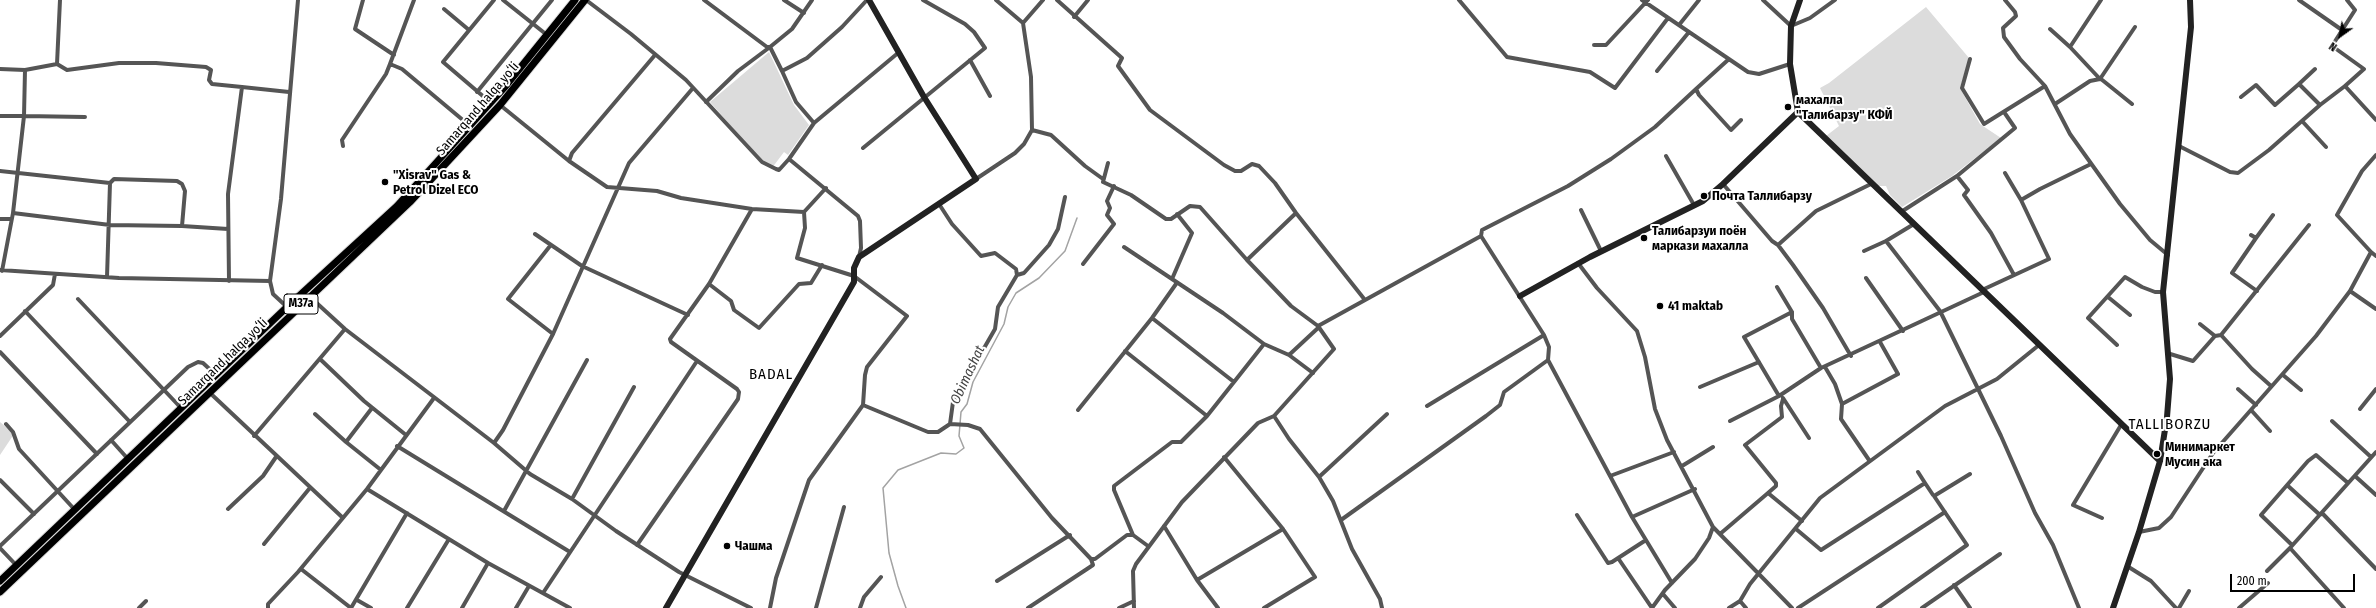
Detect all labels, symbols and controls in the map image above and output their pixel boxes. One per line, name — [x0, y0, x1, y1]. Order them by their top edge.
north arrow — [2320, 16, 2360, 56]
text: N — [2327, 39, 2339, 54]
street label: Samarqand halqa yoʻli — [433, 59, 523, 159]
place label: махалла "Талибарзу" КФЙ — [1796, 92, 1892, 123]
marker: махалла "Талибарзу" КФЙ — [1783, 102, 1793, 112]
place label: "Xisrav" Gas & Petrol Dizel ECO — [393, 167, 478, 198]
marker: "Xisrav" Gas & Petrol Dizel ECO — [380, 177, 390, 187]
place label: Почта Таллибарзу — [1712, 188, 1812, 204]
marker: Почта Таллибарзу — [1699, 191, 1709, 201]
place label: Талибарзуи поён маркази махалла — [1652, 223, 1748, 254]
marker: Талибарзуи поён маркази махалла — [1639, 233, 1649, 243]
road number: M37a — [284, 294, 318, 314]
place label: 41 maktab — [1668, 298, 1723, 314]
marker: 41 maktab — [1655, 301, 1665, 311]
street label: Samarqand halqa yoʻli — [175, 315, 271, 409]
water label: Obimashat — [947, 343, 989, 407]
district label: BADAL — [749, 366, 793, 384]
district label: TALLIBORZU — [2129, 416, 2211, 434]
place label: Минимаркет Мусин ака — [2165, 439, 2235, 470]
marker: Минимаркет Мусин ака — [2152, 449, 2162, 459]
place label: Чашма — [735, 538, 772, 554]
marker: Чашма — [722, 541, 732, 551]
scale bar — [2232, 566, 2357, 592]
text: 200 m — [2237, 574, 2267, 588]

